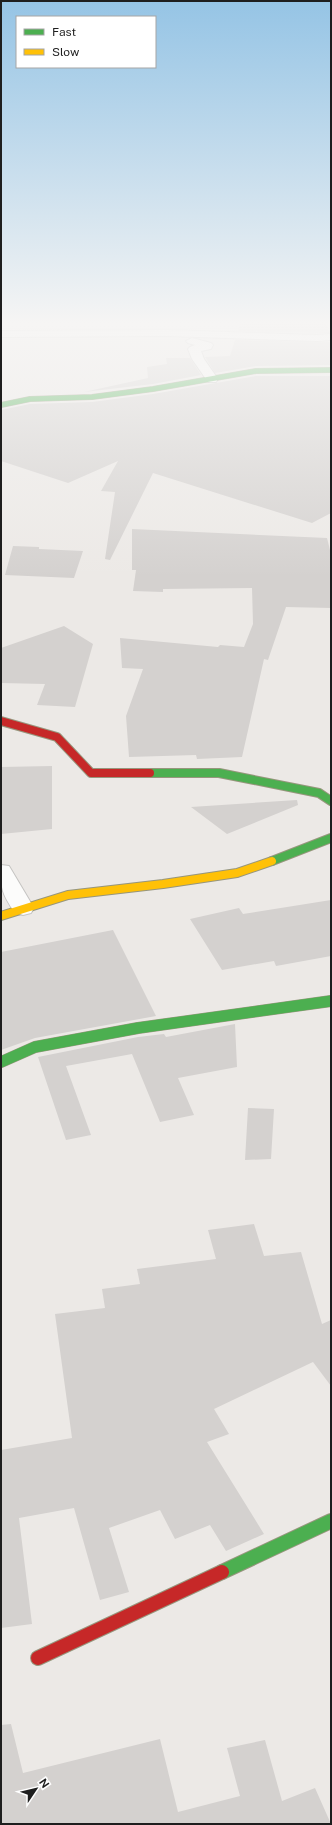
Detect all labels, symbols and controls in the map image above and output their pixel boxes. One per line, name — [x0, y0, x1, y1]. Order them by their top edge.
legend — [16, 16, 156, 68]
text: Fast — [52, 25, 77, 39]
text: Slow — [52, 45, 80, 59]
north arrow — [16, 1769, 56, 1809]
text: N — [37, 1776, 52, 1790]

